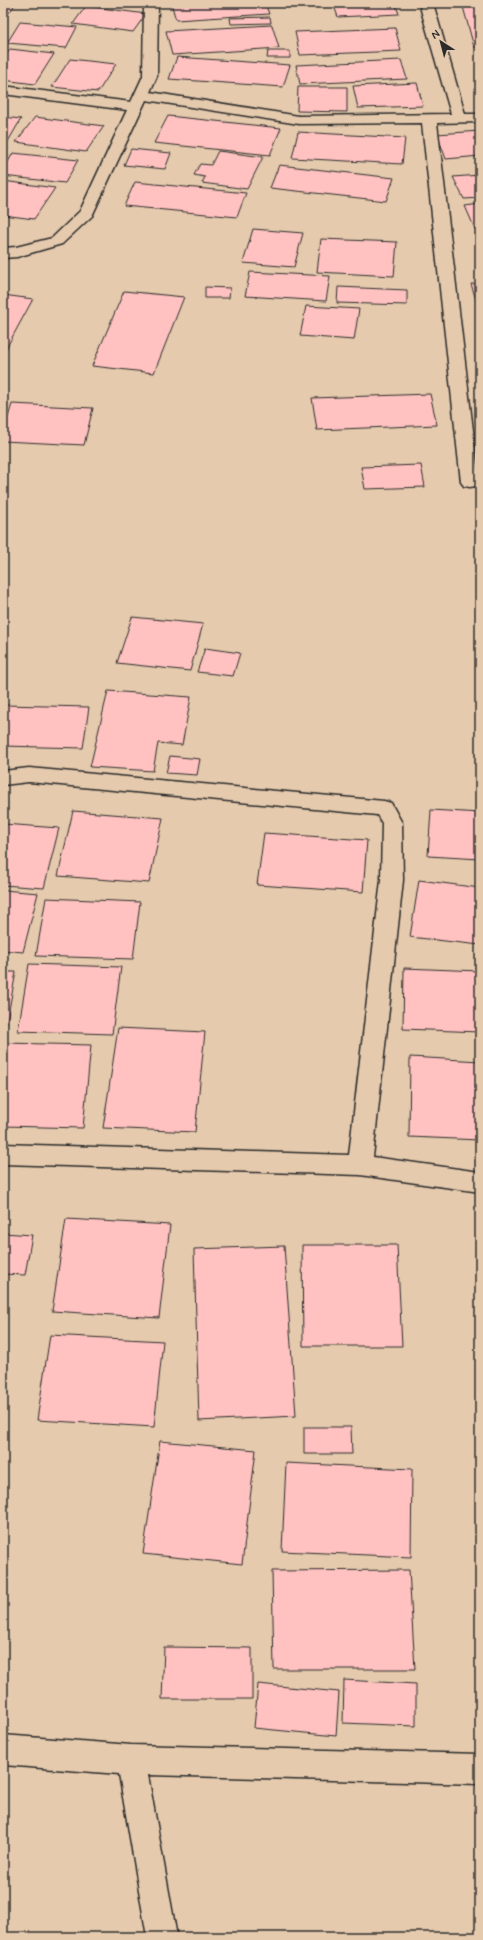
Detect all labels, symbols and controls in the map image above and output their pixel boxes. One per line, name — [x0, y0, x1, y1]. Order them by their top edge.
north arrow — [421, 22, 461, 62]
text: N — [429, 27, 443, 43]

